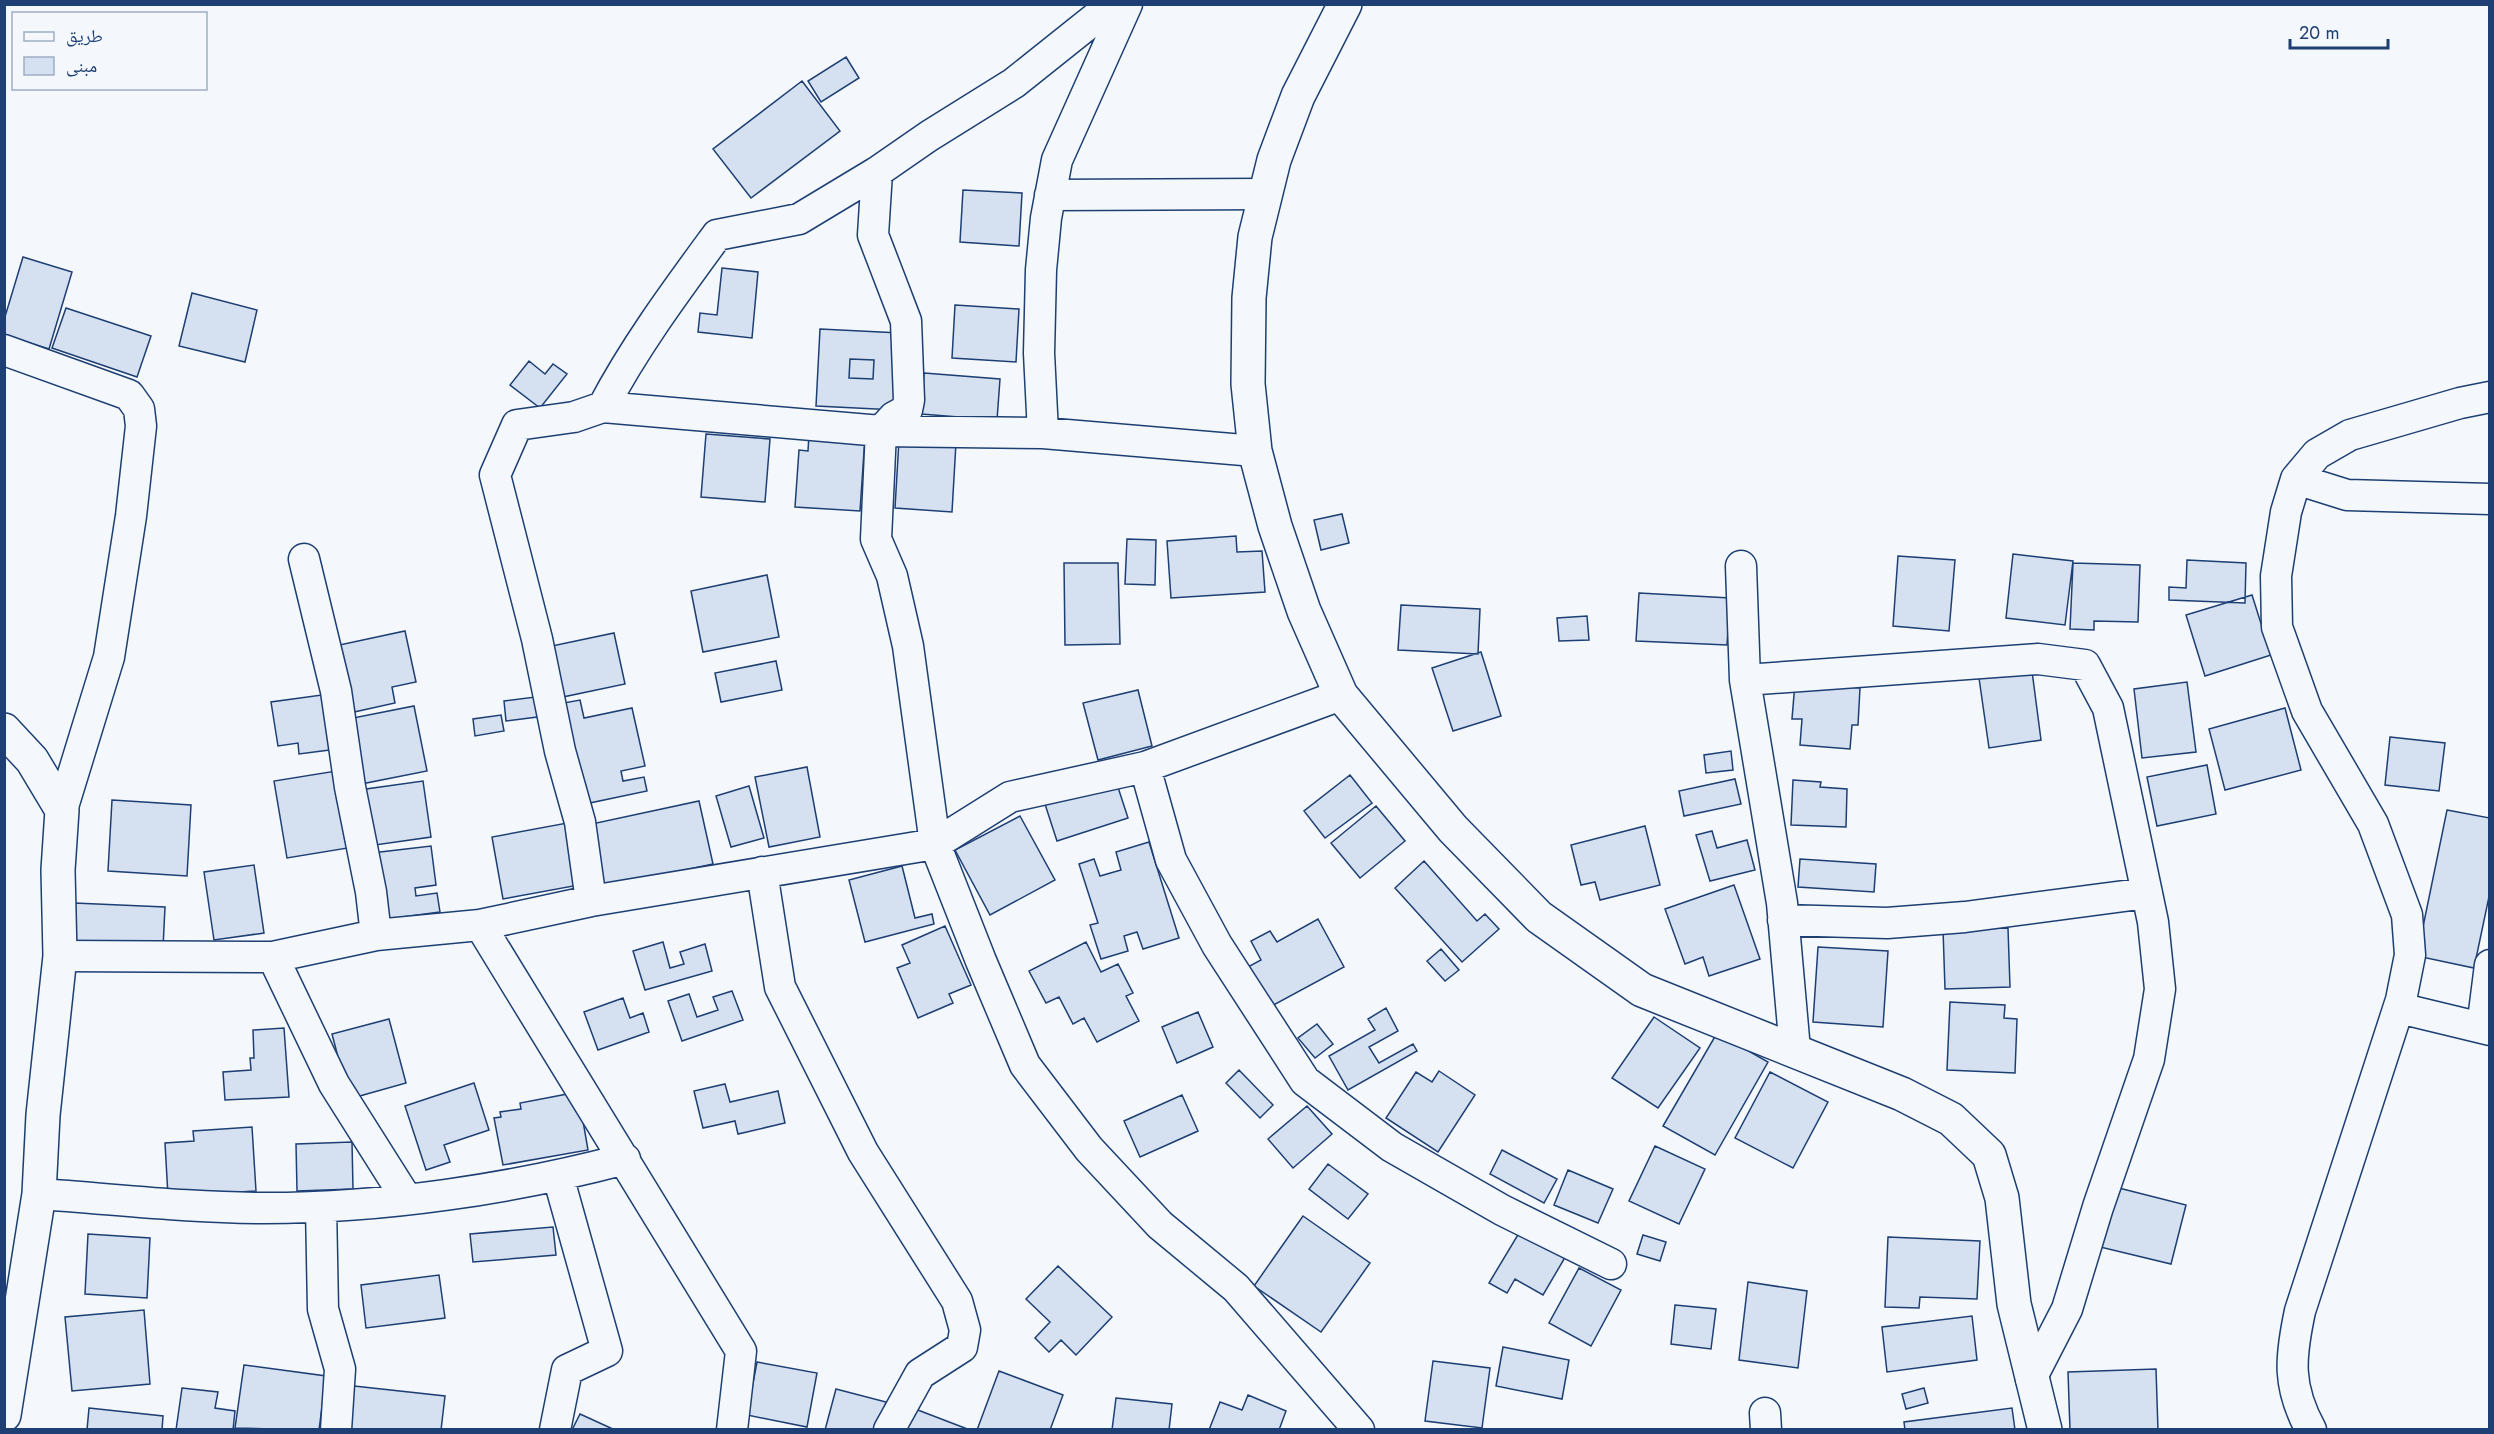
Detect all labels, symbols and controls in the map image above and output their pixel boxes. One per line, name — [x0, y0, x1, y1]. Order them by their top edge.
legend — [12, 12, 207, 90]
scale bar — [2290, 12, 2388, 50]
text: 20 m — [2299, 20, 2339, 46]
text: طريق — [66, 23, 103, 49]
text: مبنى — [66, 53, 97, 79]

